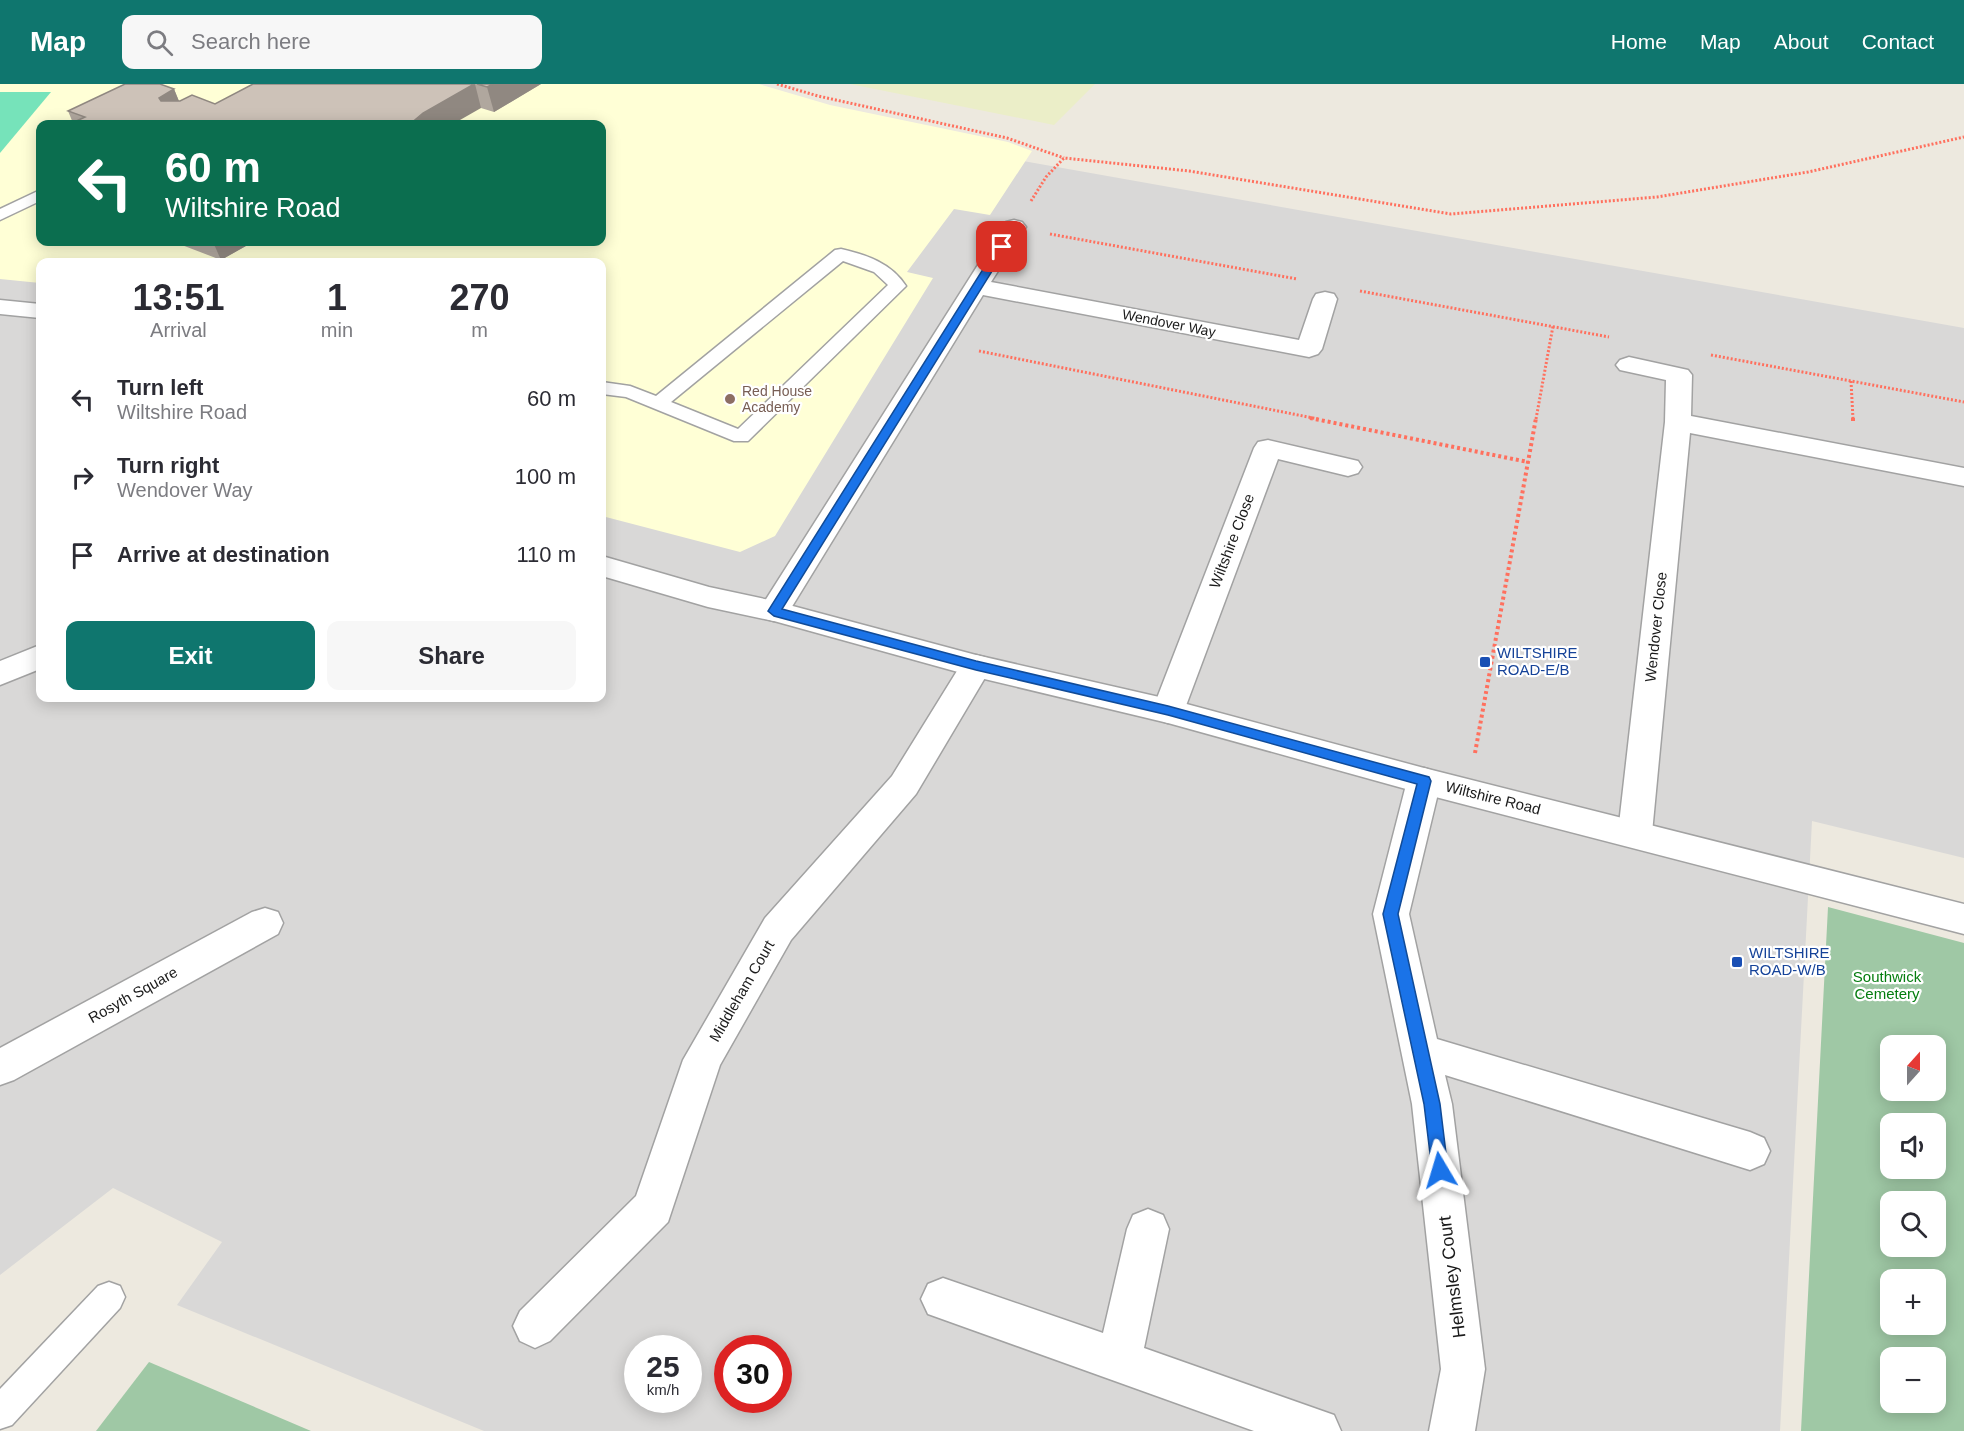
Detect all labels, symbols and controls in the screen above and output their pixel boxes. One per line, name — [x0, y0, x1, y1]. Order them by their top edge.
search box — [122, 15, 542, 69]
text: Map — [30, 26, 86, 57]
icon: search — [143, 26, 176, 59]
text: Search here — [191, 29, 311, 54]
text: Home — [1611, 30, 1667, 53]
text: Map — [1700, 30, 1741, 53]
text: About — [1774, 30, 1829, 53]
text: Contact — [1862, 30, 1934, 53]
icon: left — [66, 144, 144, 222]
text: 60 m — [165, 144, 261, 191]
text: Wiltshire Road — [165, 193, 341, 223]
pin — [976, 221, 1027, 272]
icon: arrive — [985, 230, 1018, 263]
text: 13:51 — [132, 277, 224, 318]
text: 1 — [327, 277, 347, 318]
text: 270 — [449, 277, 510, 318]
street label: Wendover Way — [1121, 306, 1217, 340]
text: Arrival — [150, 319, 207, 341]
text: min — [321, 319, 353, 341]
text: m — [471, 319, 488, 341]
text: Turn left — [117, 375, 203, 400]
icon: left — [66, 383, 99, 416]
place label: Red House Academy — [742, 383, 812, 415]
text: 60 m — [527, 386, 576, 411]
marker: Red House Academy — [723, 392, 737, 406]
text: Wiltshire Road — [117, 401, 247, 423]
text: Turn right — [117, 453, 219, 478]
icon: right — [66, 461, 99, 494]
text: 100 m — [515, 464, 576, 489]
text: Wendover Way — [117, 479, 253, 501]
street label: Wiltshire Close — [1206, 491, 1257, 591]
icon: arrive — [66, 539, 99, 572]
text: Arrive at destination — [117, 542, 330, 567]
text: 110 m — [516, 542, 576, 567]
street label: Wendover Close — [1641, 571, 1670, 683]
button: Exit — [66, 621, 315, 690]
button: Share — [327, 621, 576, 690]
place label: WILTSHIRE ROAD-E/B — [1497, 644, 1578, 678]
marker: WILTSHIRE ROAD-E/B — [1478, 655, 1492, 669]
street label: Wiltshire Road — [1444, 777, 1542, 818]
street label: Middleham Court — [706, 936, 778, 1044]
place label: WILTSHIRE ROAD-W/B — [1749, 944, 1830, 978]
marker: WILTSHIRE ROAD-W/B — [1730, 955, 1744, 969]
street label: Rosyth Square — [85, 963, 180, 1026]
park label: Southwick Cemetery — [1853, 968, 1922, 1002]
north arrow — [1880, 1035, 1946, 1101]
map controls — [1880, 1035, 1946, 1413]
button: sound — [1880, 1113, 1946, 1179]
position arrow — [1408, 1138, 1472, 1202]
button: search — [1880, 1191, 1946, 1257]
street label: Helmsley Court — [1435, 1215, 1469, 1339]
button: + — [1880, 1269, 1946, 1335]
speed limit sign: 30 — [714, 1335, 792, 1413]
button: − — [1880, 1347, 1946, 1413]
text: 25 — [646, 1350, 680, 1383]
text: km/h — [647, 1381, 679, 1398]

